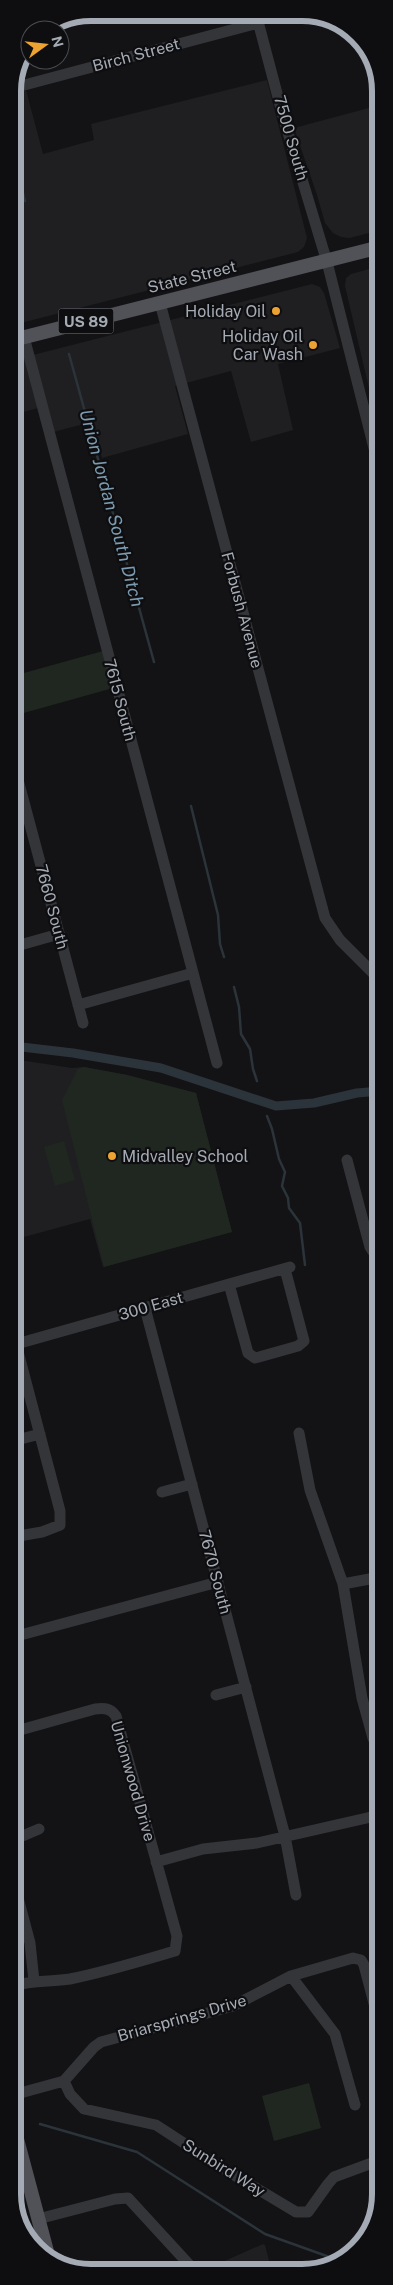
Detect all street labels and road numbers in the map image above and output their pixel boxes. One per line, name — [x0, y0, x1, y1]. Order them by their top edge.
street label: Birch Street — [90, 34, 182, 76]
street label: 7500 South — [270, 93, 312, 183]
street label: State Street — [146, 257, 238, 297]
road number: US 89 — [58, 308, 114, 334]
street label: Forbush Avenue — [217, 550, 267, 670]
street label: 7615 South — [100, 657, 140, 743]
street label: 7660 South — [32, 862, 72, 952]
street label: 300 East — [117, 1288, 185, 1324]
street label: 7670 South — [195, 1528, 235, 1616]
street label: Unionwood Drive — [107, 1719, 159, 1843]
street label: Briarsprings Drive — [115, 1991, 249, 2045]
street label: Sunbird Way — [179, 2135, 269, 2201]

